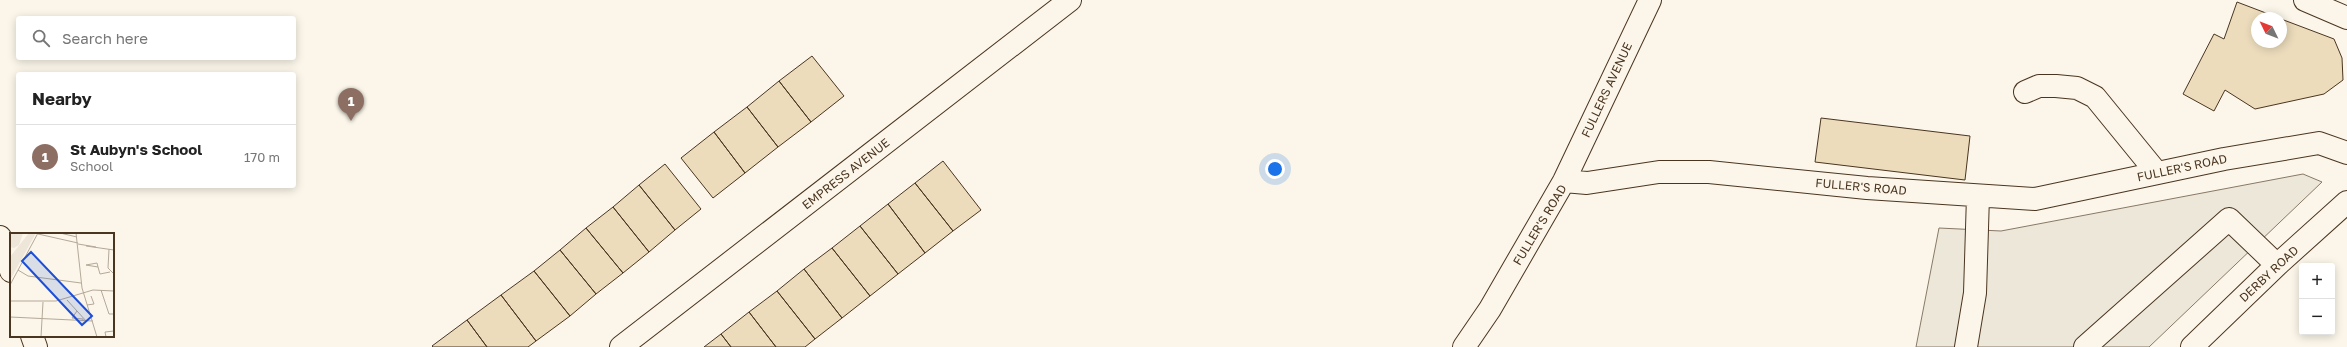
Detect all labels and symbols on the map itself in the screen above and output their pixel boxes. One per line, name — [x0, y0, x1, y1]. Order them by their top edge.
north arrow — [2251, 12, 2287, 48]
street label: FULLERS AVENUE — [1578, 40, 1635, 140]
pin: 1 — [338, 88, 364, 121]
street label: EMPRESS AVENUE — [799, 135, 892, 212]
street label: FULLER'S ROAD — [2136, 151, 2228, 184]
your location — [1265, 159, 1285, 179]
street label: FULLER'S ROAD — [1815, 175, 1907, 198]
street label: FULLER'S ROAD — [1510, 182, 1570, 268]
inset map — [10, 233, 114, 337]
street label: DERBY ROAD — [2236, 242, 2301, 305]

